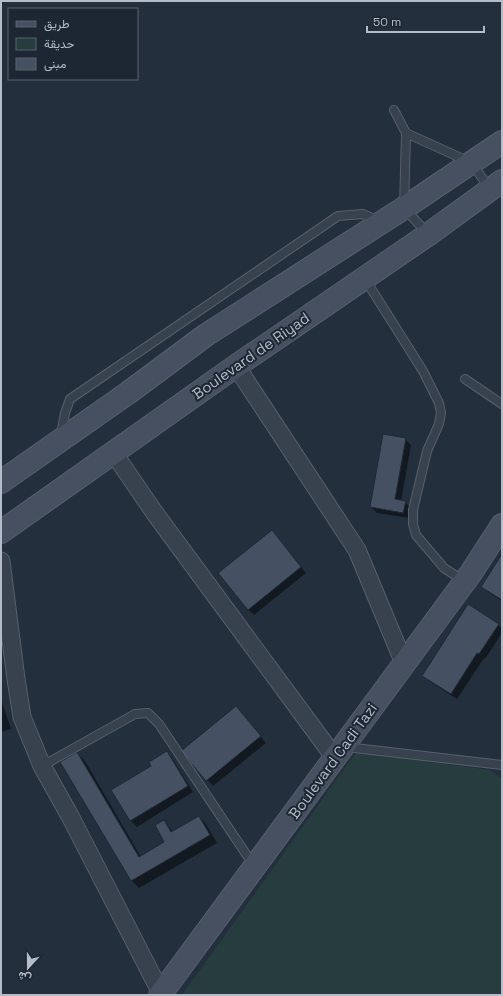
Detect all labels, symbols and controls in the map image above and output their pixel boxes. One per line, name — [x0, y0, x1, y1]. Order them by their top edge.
legend — [8, 8, 138, 80]
scale bar — [367, 8, 484, 34]
text: 50 m — [373, 14, 401, 30]
text: طريق — [44, 16, 70, 32]
text: حديقة — [44, 36, 74, 52]
text: مبنى — [44, 56, 66, 72]
street label: Boulevard de Riyad — [188, 308, 313, 403]
street label: Boulevard Cadi Tazi — [284, 699, 381, 822]
north arrow — [8, 948, 48, 988]
text: ش — [16, 968, 33, 986]

